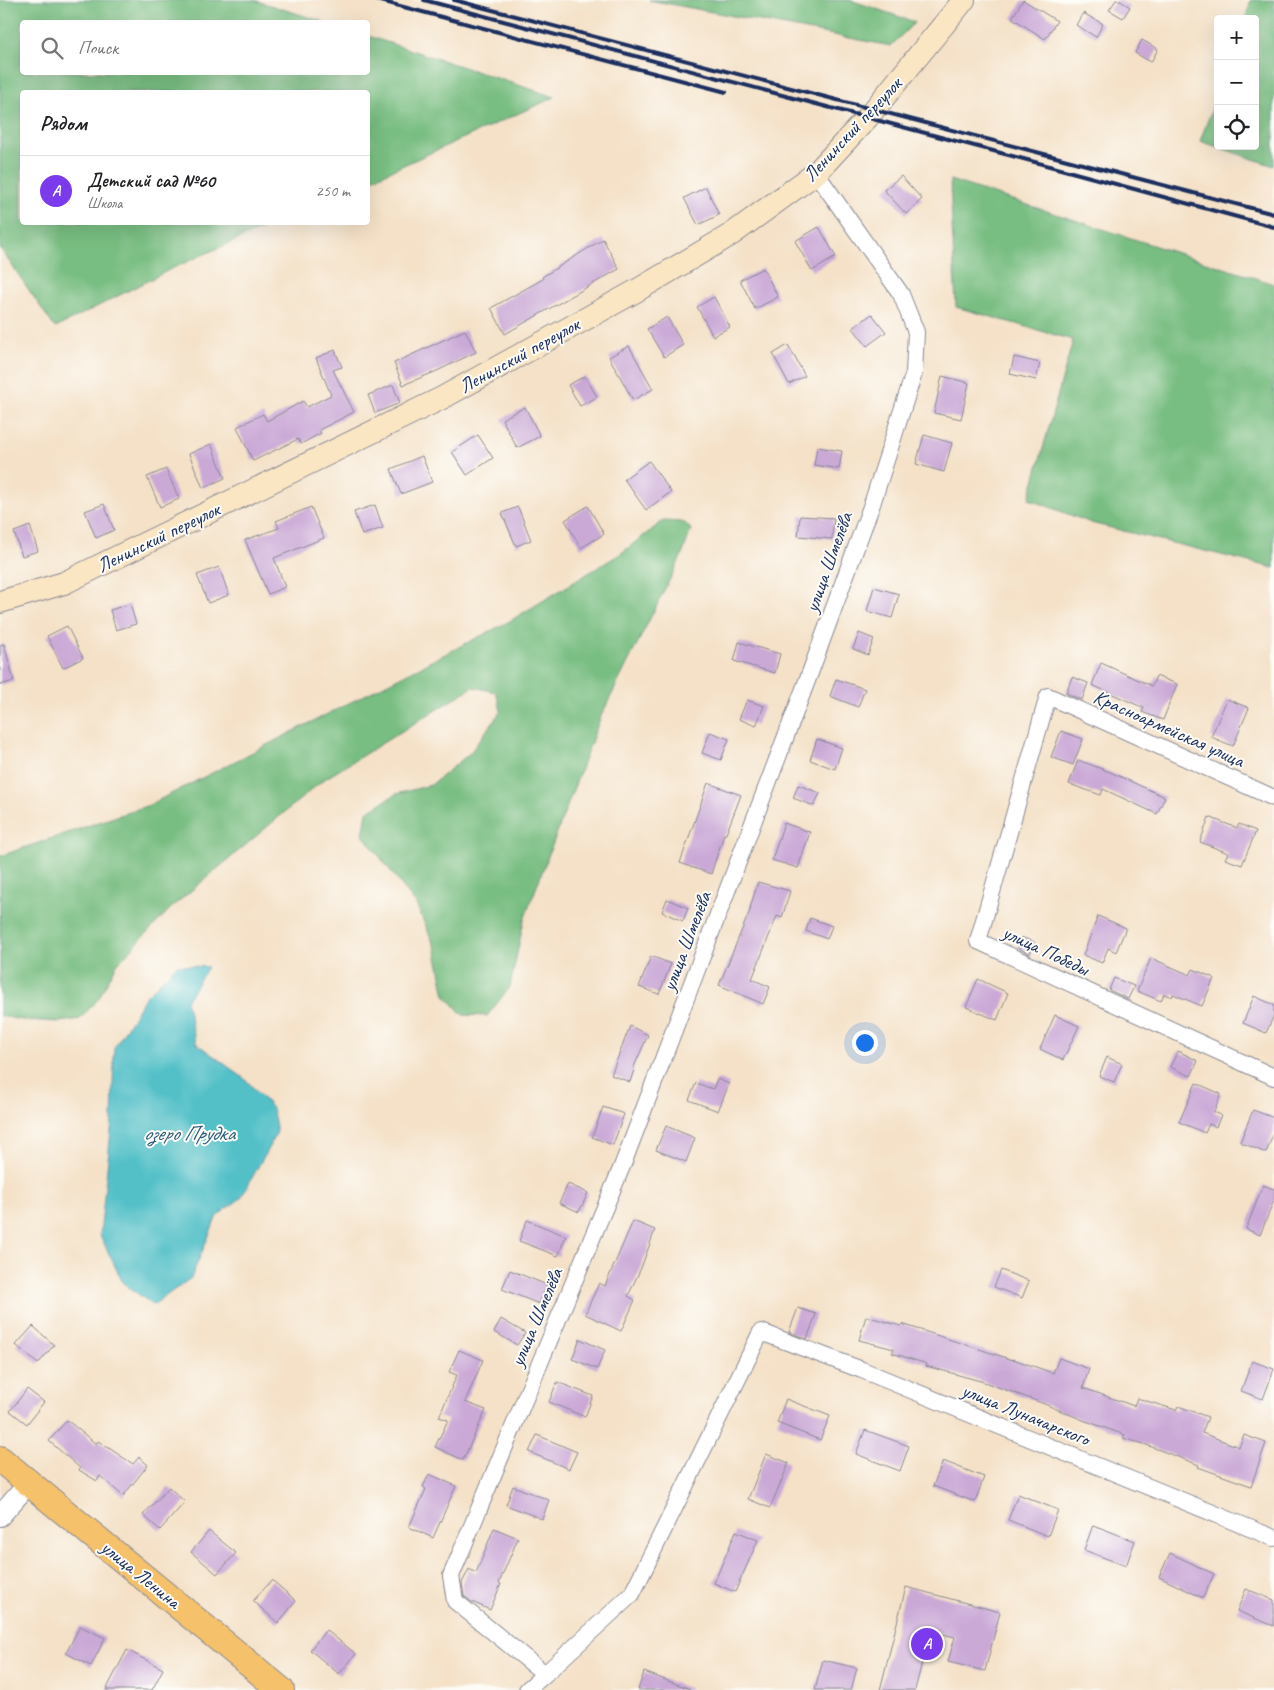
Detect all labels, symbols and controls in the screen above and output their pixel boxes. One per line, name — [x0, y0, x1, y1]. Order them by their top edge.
map controls — [1214, 15, 1259, 150]
button: + — [1214, 15, 1259, 60]
search box — [20, 20, 370, 75]
icon: search — [38, 34, 66, 62]
text: Поиск — [78, 36, 118, 60]
button: − — [1214, 60, 1259, 105]
street label: Ленинский переулок — [798, 71, 908, 187]
button: locate — [1214, 105, 1259, 150]
text: Рядом — [40, 110, 87, 136]
text: Детский сад №60 — [87, 169, 215, 193]
text: A — [52, 181, 60, 201]
text: 250 m — [316, 181, 350, 201]
text: Школа — [87, 193, 122, 213]
street label: Ленинский переулок — [455, 311, 585, 399]
street label: Ленинский переулок — [93, 496, 225, 578]
street label: улица Шмелёва — [799, 508, 859, 616]
street label: Красноармейская улица — [1090, 684, 1250, 774]
street label: улица Шмелёва — [656, 887, 717, 995]
street label: улица Победы — [998, 919, 1094, 982]
your location — [852, 1030, 878, 1056]
water label: озеро Прудка — [144, 1120, 237, 1147]
street label: улица Шмелёва — [504, 1263, 569, 1371]
street label: улица Луначарского — [957, 1377, 1095, 1452]
street label: улица Ленина — [95, 1534, 187, 1615]
pin: A — [911, 1625, 943, 1663]

